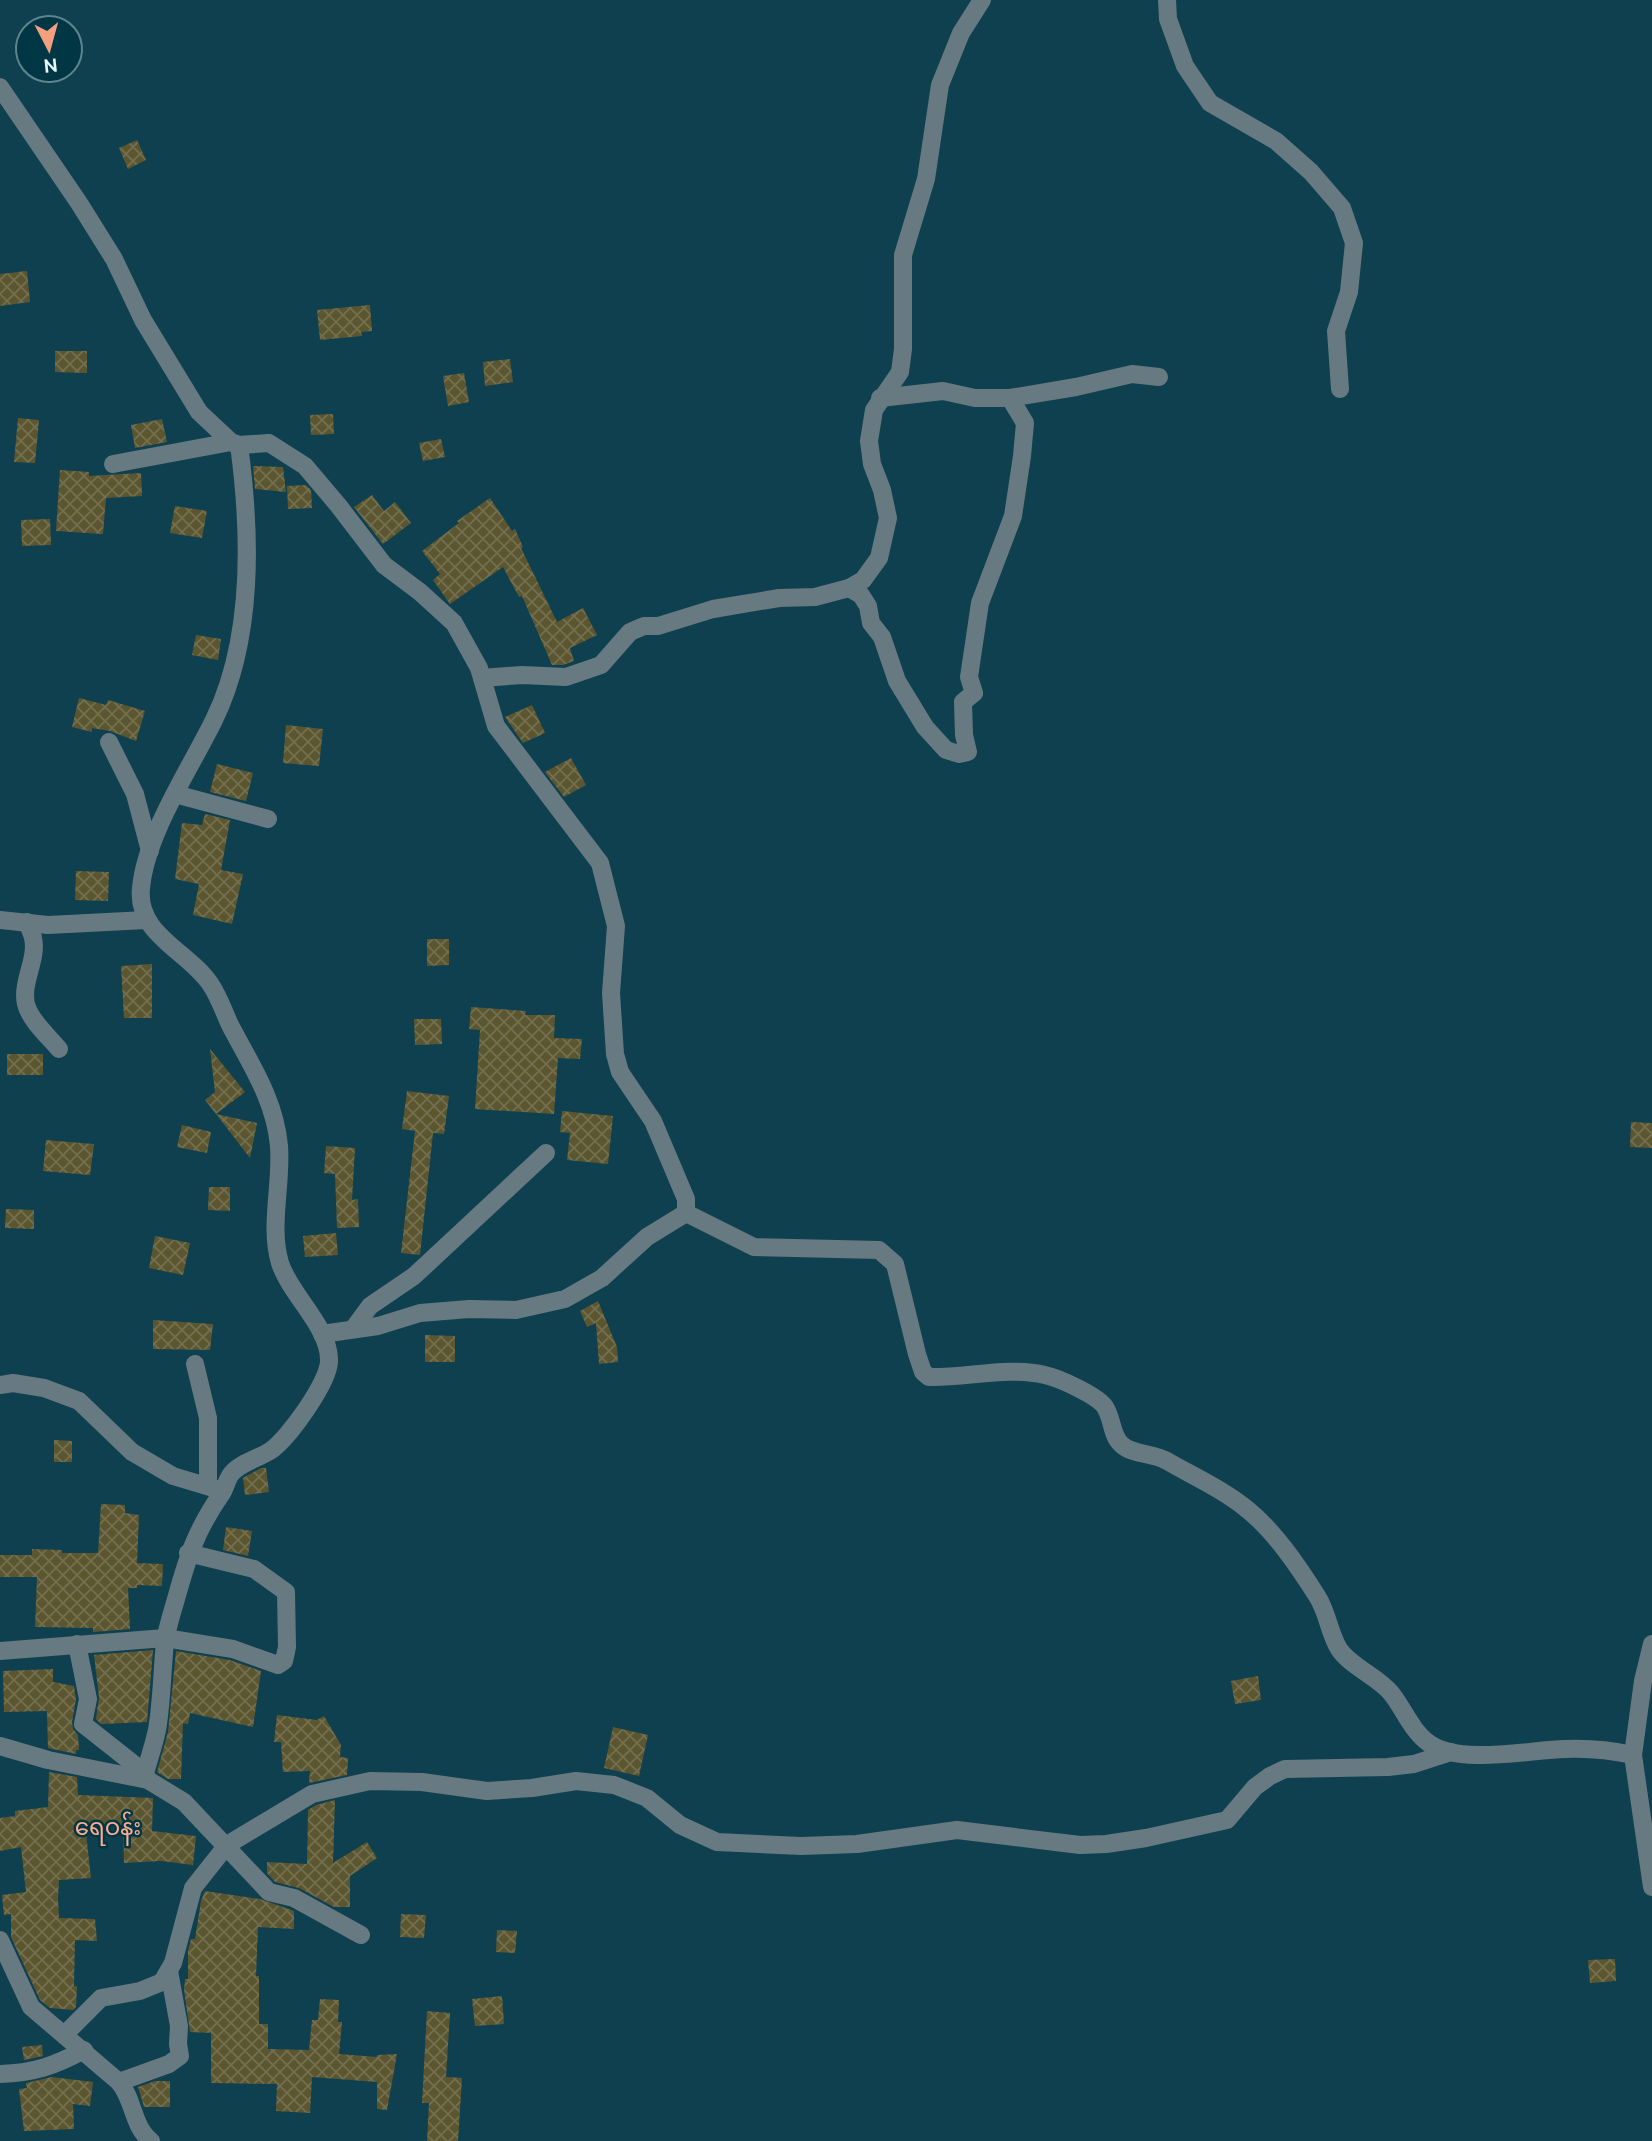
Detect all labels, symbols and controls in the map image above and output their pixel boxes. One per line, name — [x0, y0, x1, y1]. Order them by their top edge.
north arrow — [14, 14, 84, 84]
text: N — [43, 54, 59, 78]
district label: ရေဝန်း — [75, 1811, 141, 1846]

